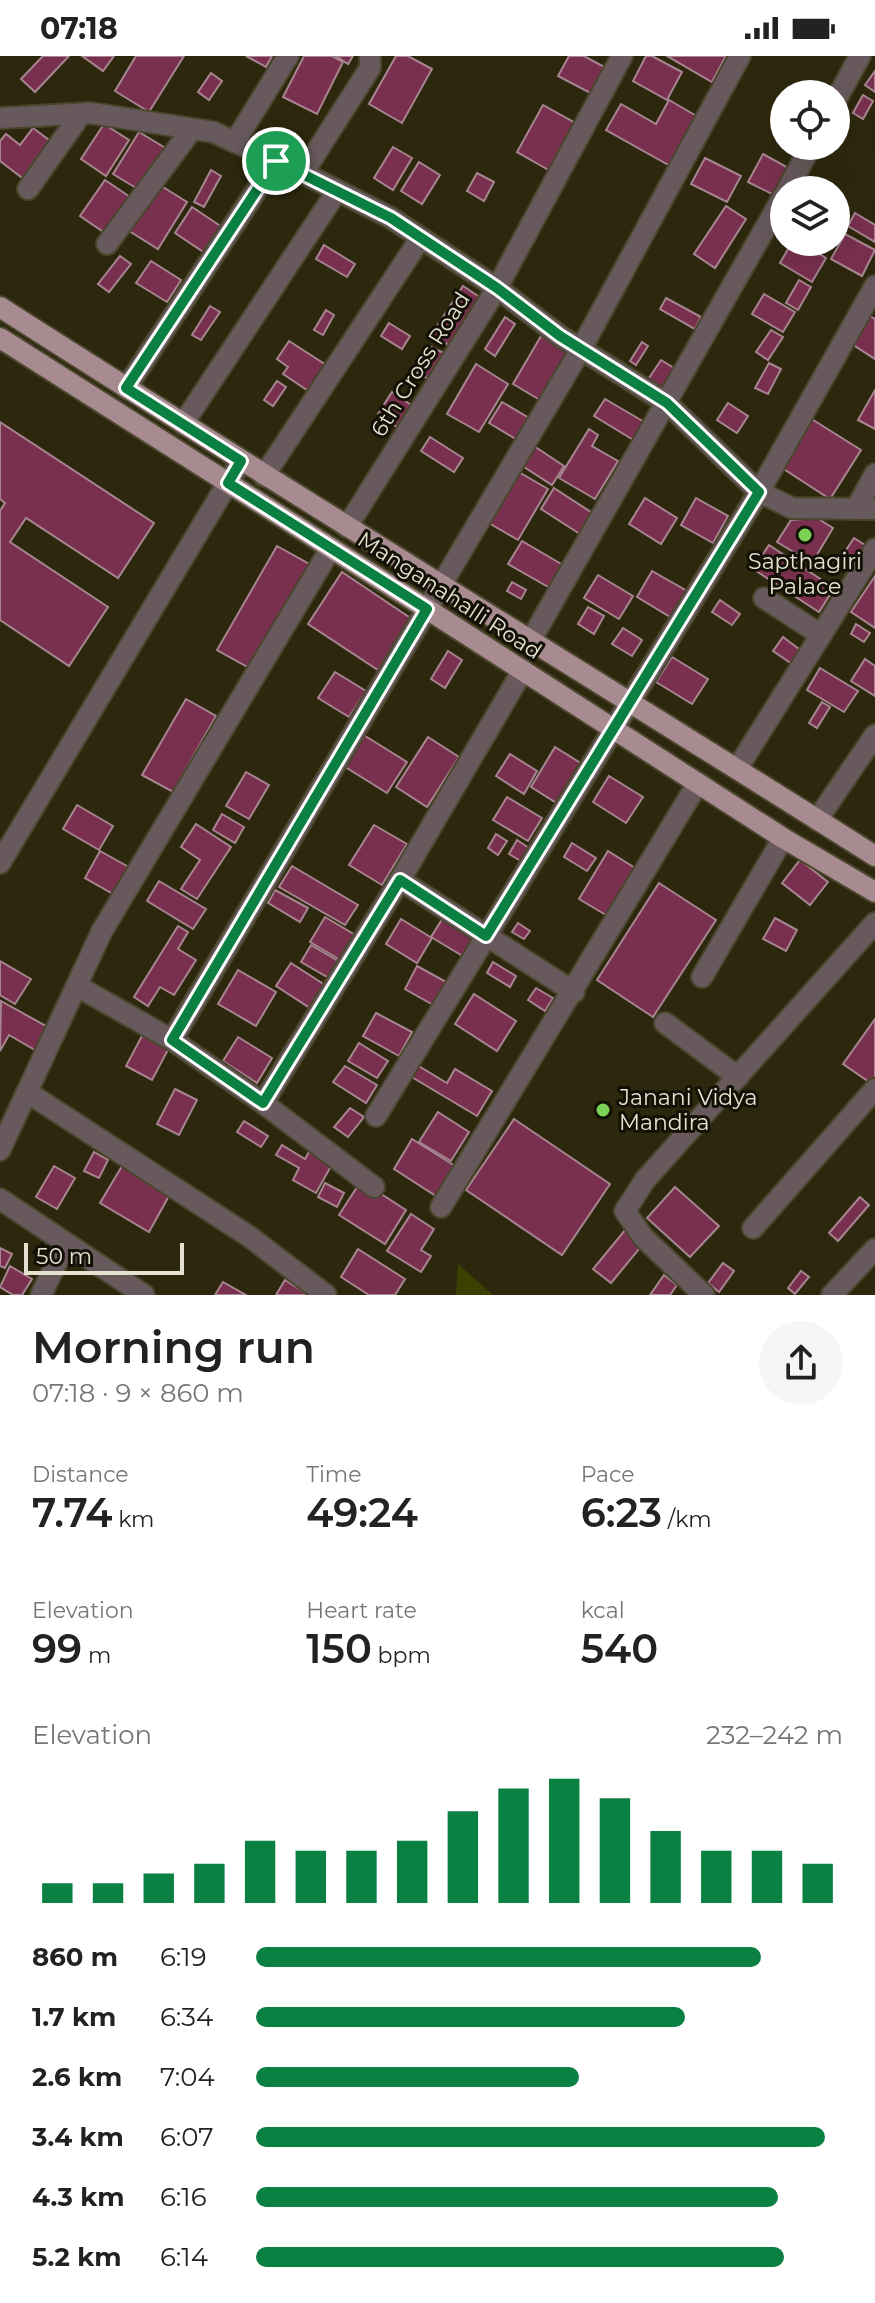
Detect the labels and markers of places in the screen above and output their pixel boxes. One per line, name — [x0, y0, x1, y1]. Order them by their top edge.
pin — [242, 127, 310, 195]
marker: Sapthagiri Palace — [796, 526, 814, 544]
place label: Sapthagiri Palace — [748, 548, 862, 600]
place label: Janani Vidya Mandira — [618, 1084, 758, 1136]
marker: Janani Vidya Mandira — [594, 1101, 612, 1119]

